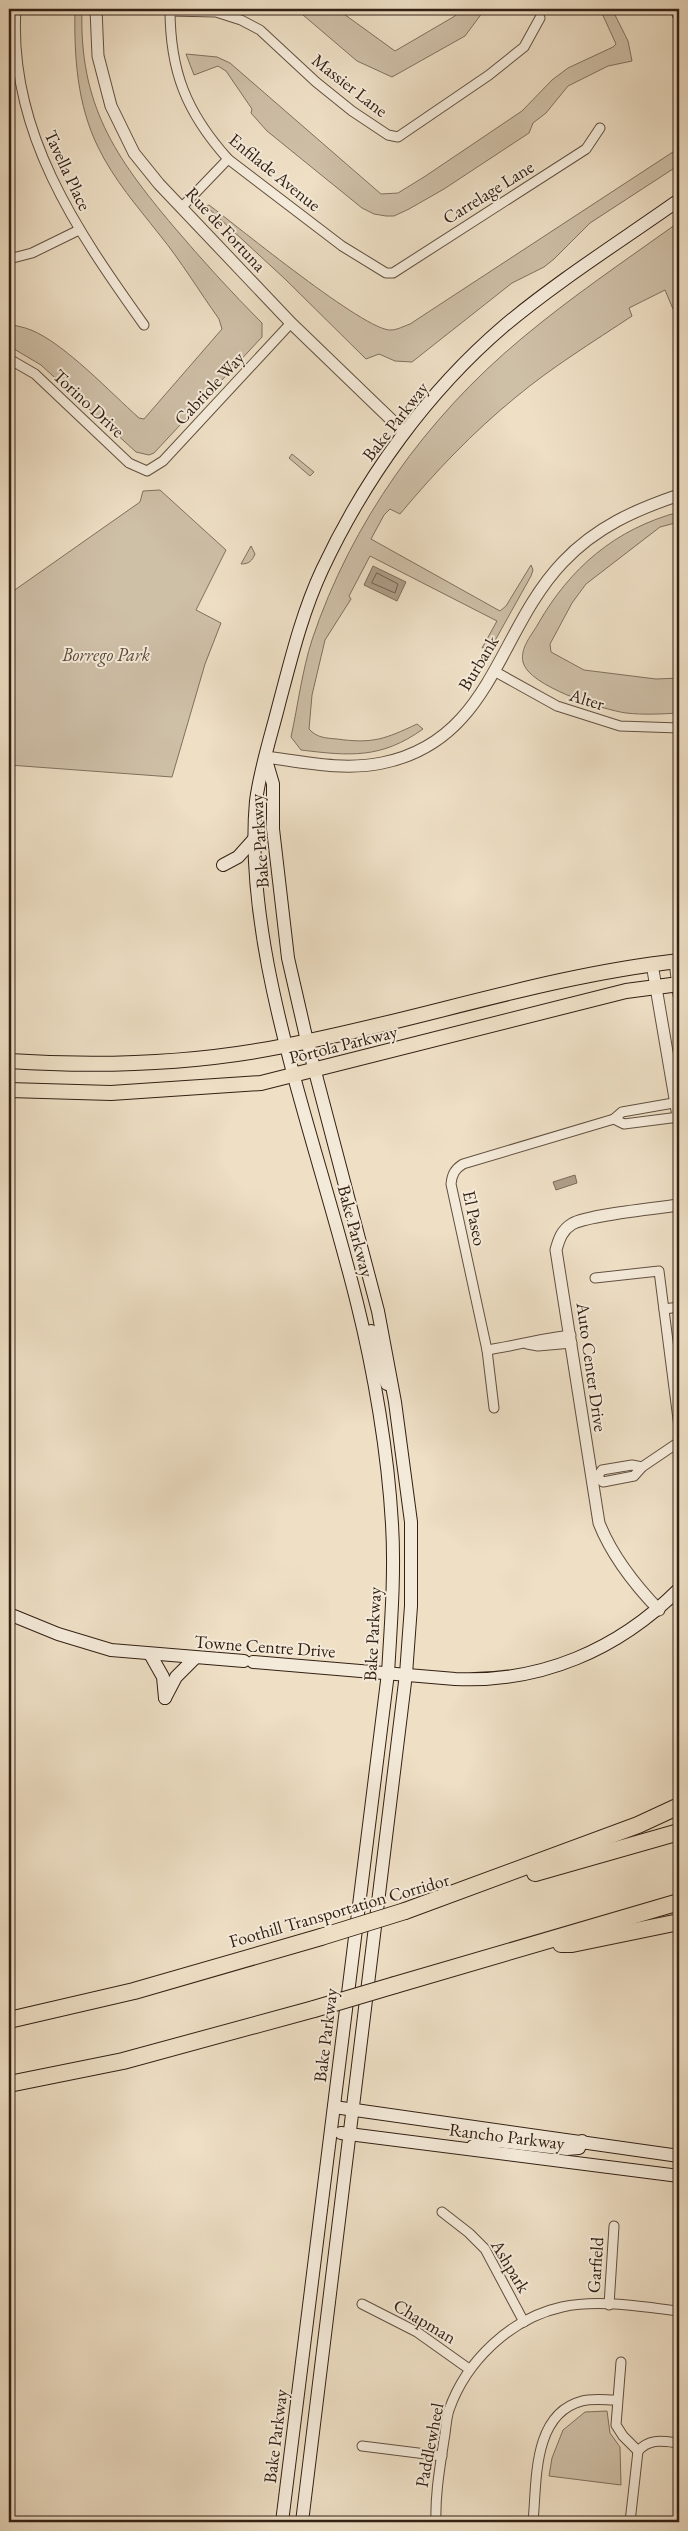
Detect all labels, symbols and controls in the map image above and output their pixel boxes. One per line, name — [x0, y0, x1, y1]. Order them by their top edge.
street label: Massier Lane — [307, 48, 393, 122]
street label: Tavella Place — [39, 126, 97, 214]
street label: Enfilade Avenue — [224, 128, 326, 216]
street label: Carrelage Lane — [438, 155, 538, 229]
street label: Rue de Fortuna — [181, 182, 272, 277]
street label: Cabriole Way — [169, 346, 249, 430]
street label: Torino Drive — [48, 364, 130, 442]
street label: Bake Parkway — [357, 377, 433, 465]
street label: Burbank — [453, 631, 504, 695]
park label: Borrego Park — [61, 643, 150, 667]
street label: Alter — [566, 683, 607, 715]
street label: Bake Parkway — [244, 793, 274, 889]
street label: Portola Parkway — [286, 1019, 400, 1069]
street label: Bake Parkway — [333, 1182, 379, 1280]
street label: El Paseo — [458, 1188, 492, 1248]
street label: Auto Center Drive — [571, 1300, 612, 1433]
street label: Bake Parkway — [358, 1586, 386, 1682]
street label: Towne Centre Drive — [194, 1630, 336, 1662]
street label: Foothill Transportation Corridor — [226, 1867, 452, 1953]
street label: Bake Parkway — [308, 1987, 342, 2083]
street label: Rancho Parkway — [448, 2118, 566, 2155]
street label: Ashpark — [486, 2234, 536, 2297]
street label: Garfield — [582, 2235, 608, 2294]
street label: Chapman — [389, 2293, 461, 2349]
street label: Bake Parkway — [258, 2388, 292, 2484]
street label: Paddlewheel — [410, 2401, 448, 2489]

